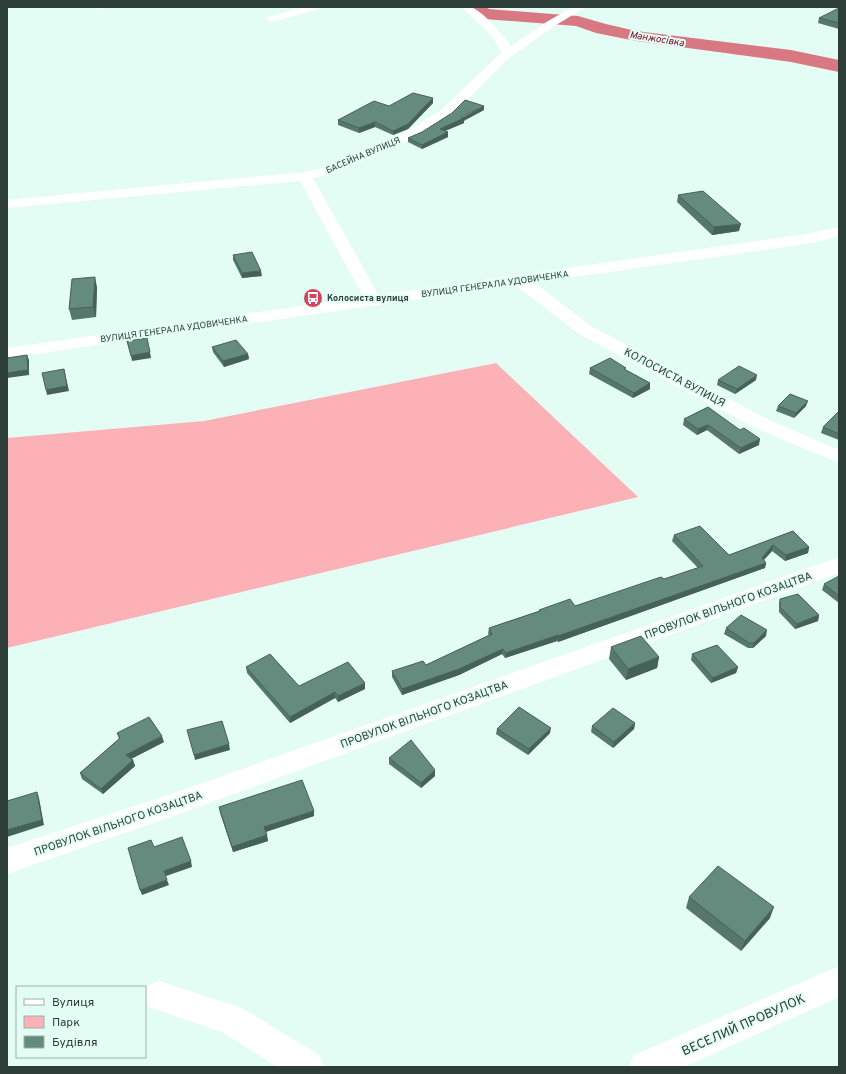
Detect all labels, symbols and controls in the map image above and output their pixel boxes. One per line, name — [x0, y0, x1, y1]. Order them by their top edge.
water label: Манжосівка — [629, 29, 686, 50]
street label: БАСЕЙНА ВУЛИЦЯ — [324, 134, 402, 176]
street label: ВУЛИЦЯ ГЕНЕРАЛА УДОВИЧЕНКА — [421, 269, 569, 300]
bus stop icon: Колосиста вулиця — [302, 287, 324, 309]
place label: Колосиста вулиця — [327, 293, 409, 304]
street label: ВУЛИЦЯ ГЕНЕРАЛА УДОВИЧЕНКА — [100, 314, 248, 345]
street label: КОЛОСИСТА ВУЛИЦЯ — [621, 345, 728, 411]
street label: ПРОВУЛОК ВІЛЬНОГО КОЗАЦТВА — [643, 569, 814, 643]
street label: ПРОВУЛОК ВІЛЬНОГО КОЗАЦТВА — [339, 678, 510, 752]
street label: ПРОВУЛОК ВІЛЬНОГО КОЗАЦТВА — [32, 788, 204, 859]
legend — [16, 986, 146, 1058]
street label: ВЕСЕЛИЙ ПРОВУЛОК — [679, 990, 808, 1060]
text: Вулиця — [52, 995, 94, 1011]
text: Парк — [52, 1015, 80, 1031]
text: Будівля — [52, 1035, 98, 1051]

